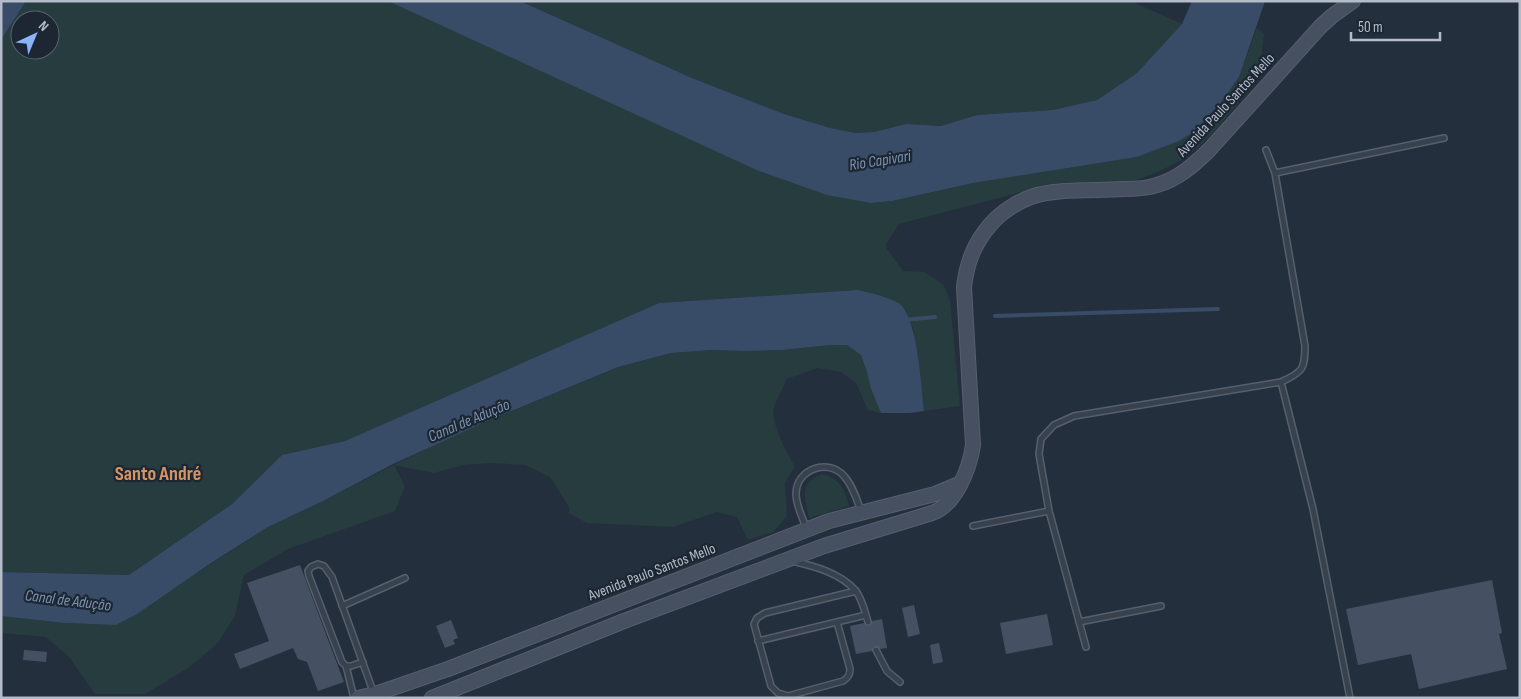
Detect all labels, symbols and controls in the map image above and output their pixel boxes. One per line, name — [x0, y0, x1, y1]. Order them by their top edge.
north arrow — [10, 10, 60, 60]
scale bar — [1351, 10, 1440, 42]
text: N — [35, 17, 52, 35]
text: 50 m — [1358, 18, 1383, 37]
street label: Avenida Paulo Santos Mello — [1172, 49, 1279, 162]
water label: Rio Capivari — [848, 147, 913, 175]
water label: Canal de Adução — [425, 395, 513, 447]
district label: Santo André — [115, 462, 201, 486]
street label: Avenida Paulo Santos Mello — [585, 539, 718, 605]
water label: Canal de Adução — [24, 586, 113, 616]

